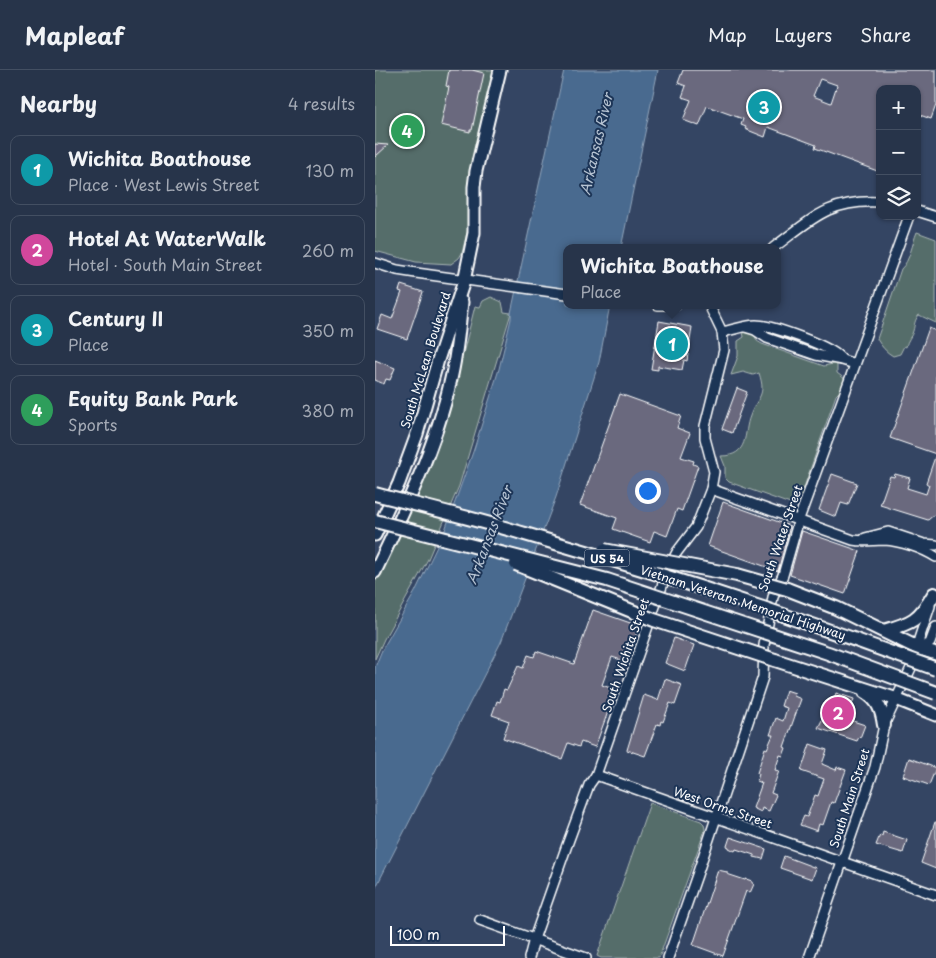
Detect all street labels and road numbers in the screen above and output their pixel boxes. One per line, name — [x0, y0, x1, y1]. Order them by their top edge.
street label: South McLean Boulevard — [396, 289, 455, 431]
street label: South Water Street — [753, 482, 807, 594]
road number: US 54 — [585, 549, 629, 566]
street label: Vietnam Veterans Memorial Highway — [638, 560, 848, 644]
street label: South Wichita Street — [597, 595, 653, 715]
street label: South Main Street — [824, 746, 874, 850]
street label: West Orme Street — [671, 782, 775, 832]

